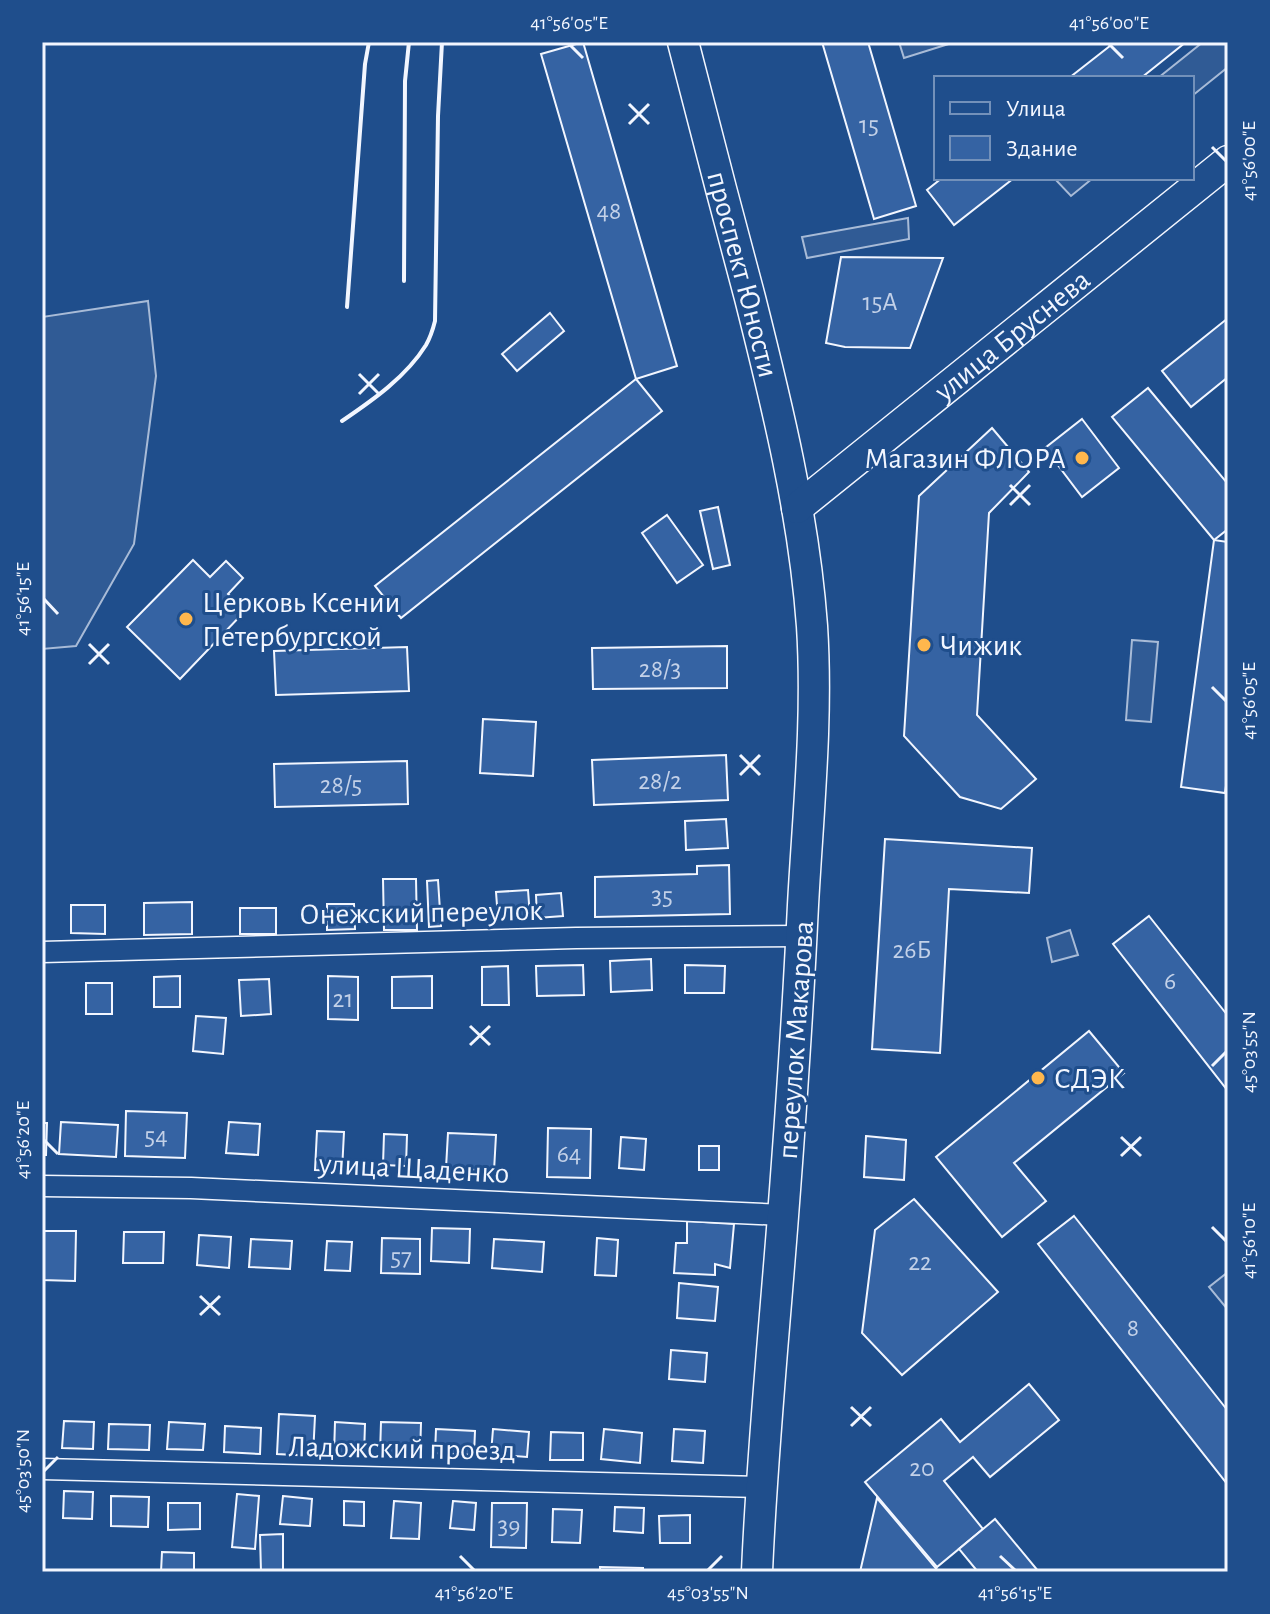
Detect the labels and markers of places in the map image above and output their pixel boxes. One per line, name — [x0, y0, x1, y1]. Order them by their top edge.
place label: Магазин ФЛОРА — [864, 444, 1066, 474]
marker: Магазин ФЛОРА — [1073, 449, 1091, 467]
place label: Церковь Ксении Петербургской — [202, 588, 400, 652]
marker: Церковь Ксении Петербургской — [177, 610, 195, 628]
place label: Чижик — [940, 631, 1022, 661]
marker: Чижик — [915, 636, 933, 654]
place label: СДЭК — [1054, 1064, 1125, 1094]
marker: СДЭК — [1029, 1069, 1047, 1087]

